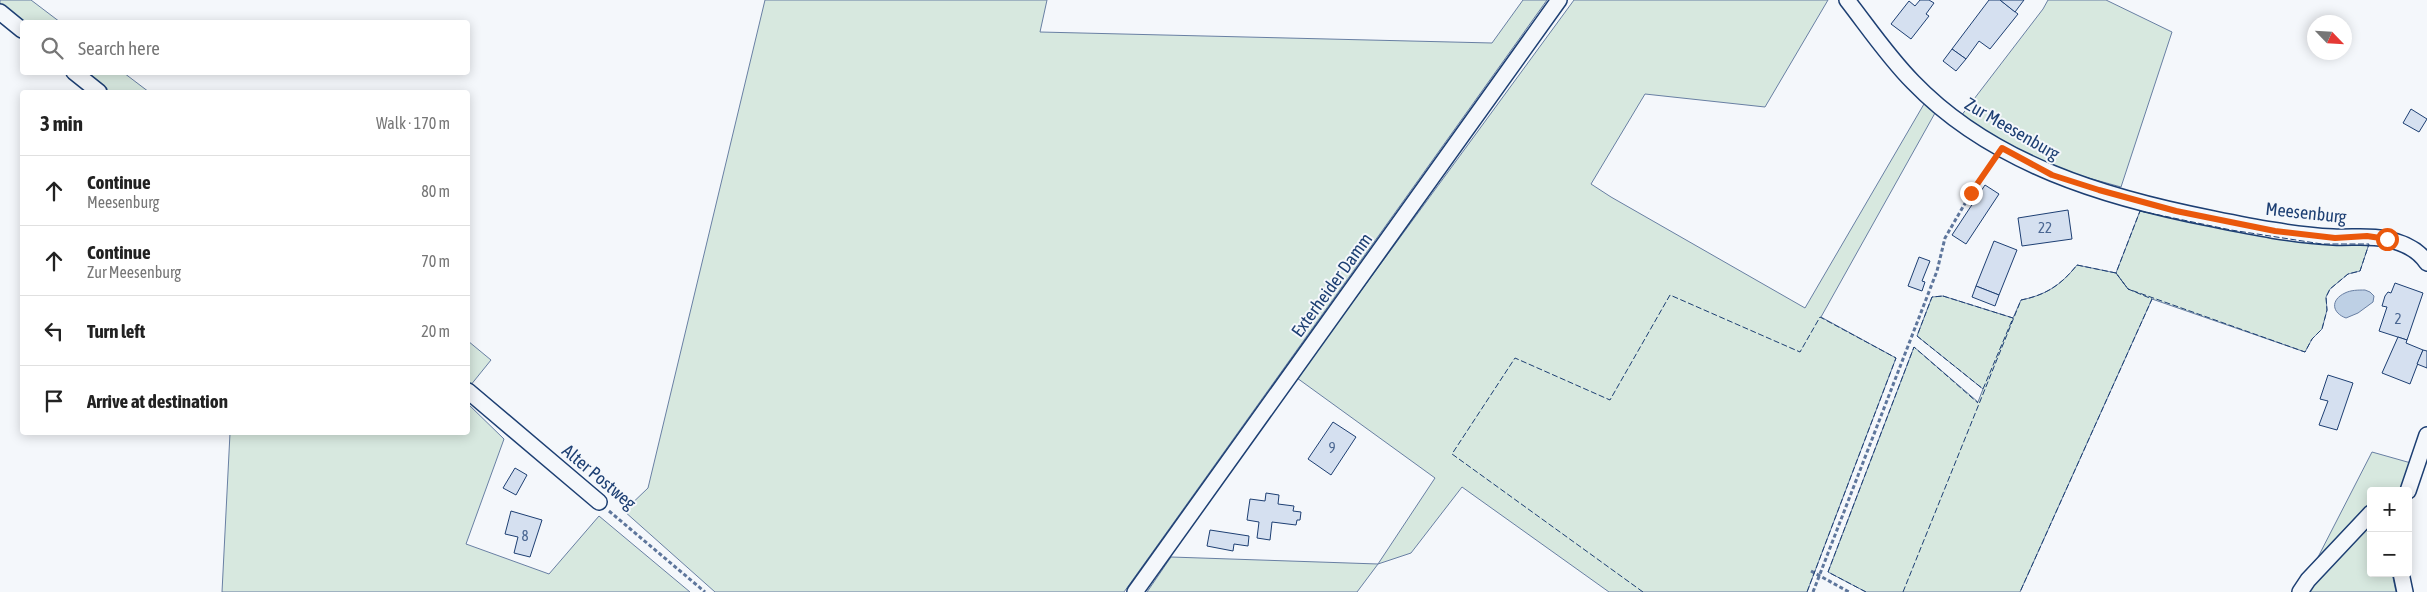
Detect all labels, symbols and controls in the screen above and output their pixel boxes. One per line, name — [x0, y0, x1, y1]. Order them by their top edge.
north arrow — [2307, 15, 2352, 60]
search box — [20, 20, 470, 75]
icon: search — [38, 34, 66, 62]
text: Search here — [78, 37, 160, 59]
street label: Zur Meesenburg — [1961, 93, 2064, 164]
text: 3 min — [40, 111, 83, 135]
text: Walk · 170 m — [376, 114, 450, 132]
text: Continue — [87, 171, 151, 193]
icon: ahead — [40, 177, 68, 205]
text: 80 m — [421, 182, 450, 200]
route end — [1960, 182, 1983, 205]
text: Meesenburg — [87, 193, 159, 211]
street label: Meesenburg — [2265, 198, 2348, 227]
house number: 22 — [2038, 219, 2052, 236]
route start — [2376, 228, 2399, 251]
street label: Exterheider Damm — [1287, 229, 1376, 341]
text: Continue — [87, 241, 151, 263]
icon: ahead — [40, 247, 68, 275]
text: 70 m — [421, 252, 450, 270]
text: Zur Meesenburg — [87, 263, 181, 281]
house number: 2 — [2394, 310, 2402, 327]
icon: left — [40, 317, 68, 345]
text: Turn left — [87, 320, 145, 342]
text: 20 m — [421, 322, 450, 340]
icon: arrive — [40, 387, 68, 415]
text: Arrive at destination — [87, 390, 228, 412]
house number: 9 — [1328, 439, 1336, 456]
street label: Alter Postweg — [558, 440, 641, 514]
map controls — [2367, 487, 2412, 577]
button: + — [2367, 487, 2412, 532]
house number: 8 — [521, 527, 529, 544]
button: − — [2367, 532, 2412, 577]

